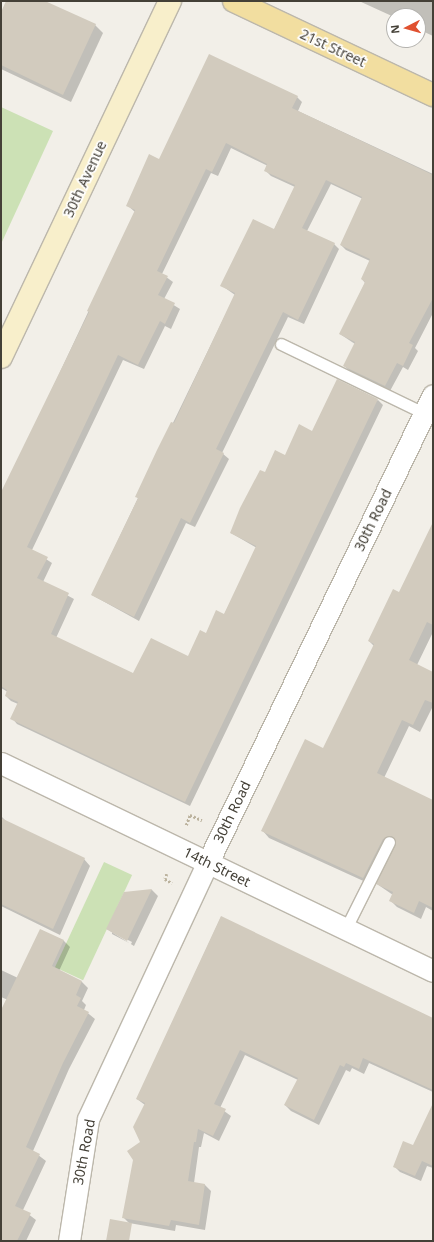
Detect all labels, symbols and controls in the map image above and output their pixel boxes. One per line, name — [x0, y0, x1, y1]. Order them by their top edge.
north arrow — [386, 8, 426, 48]
text: N — [387, 24, 402, 34]
street label: 21st Street — [298, 25, 368, 71]
street label: 30th Avenue — [60, 138, 110, 220]
street label: 30th Road — [351, 486, 395, 554]
street label: 30th Road — [210, 778, 254, 846]
street label: 14th Street — [181, 844, 253, 890]
street label: 30th Road — [69, 1118, 99, 1186]

